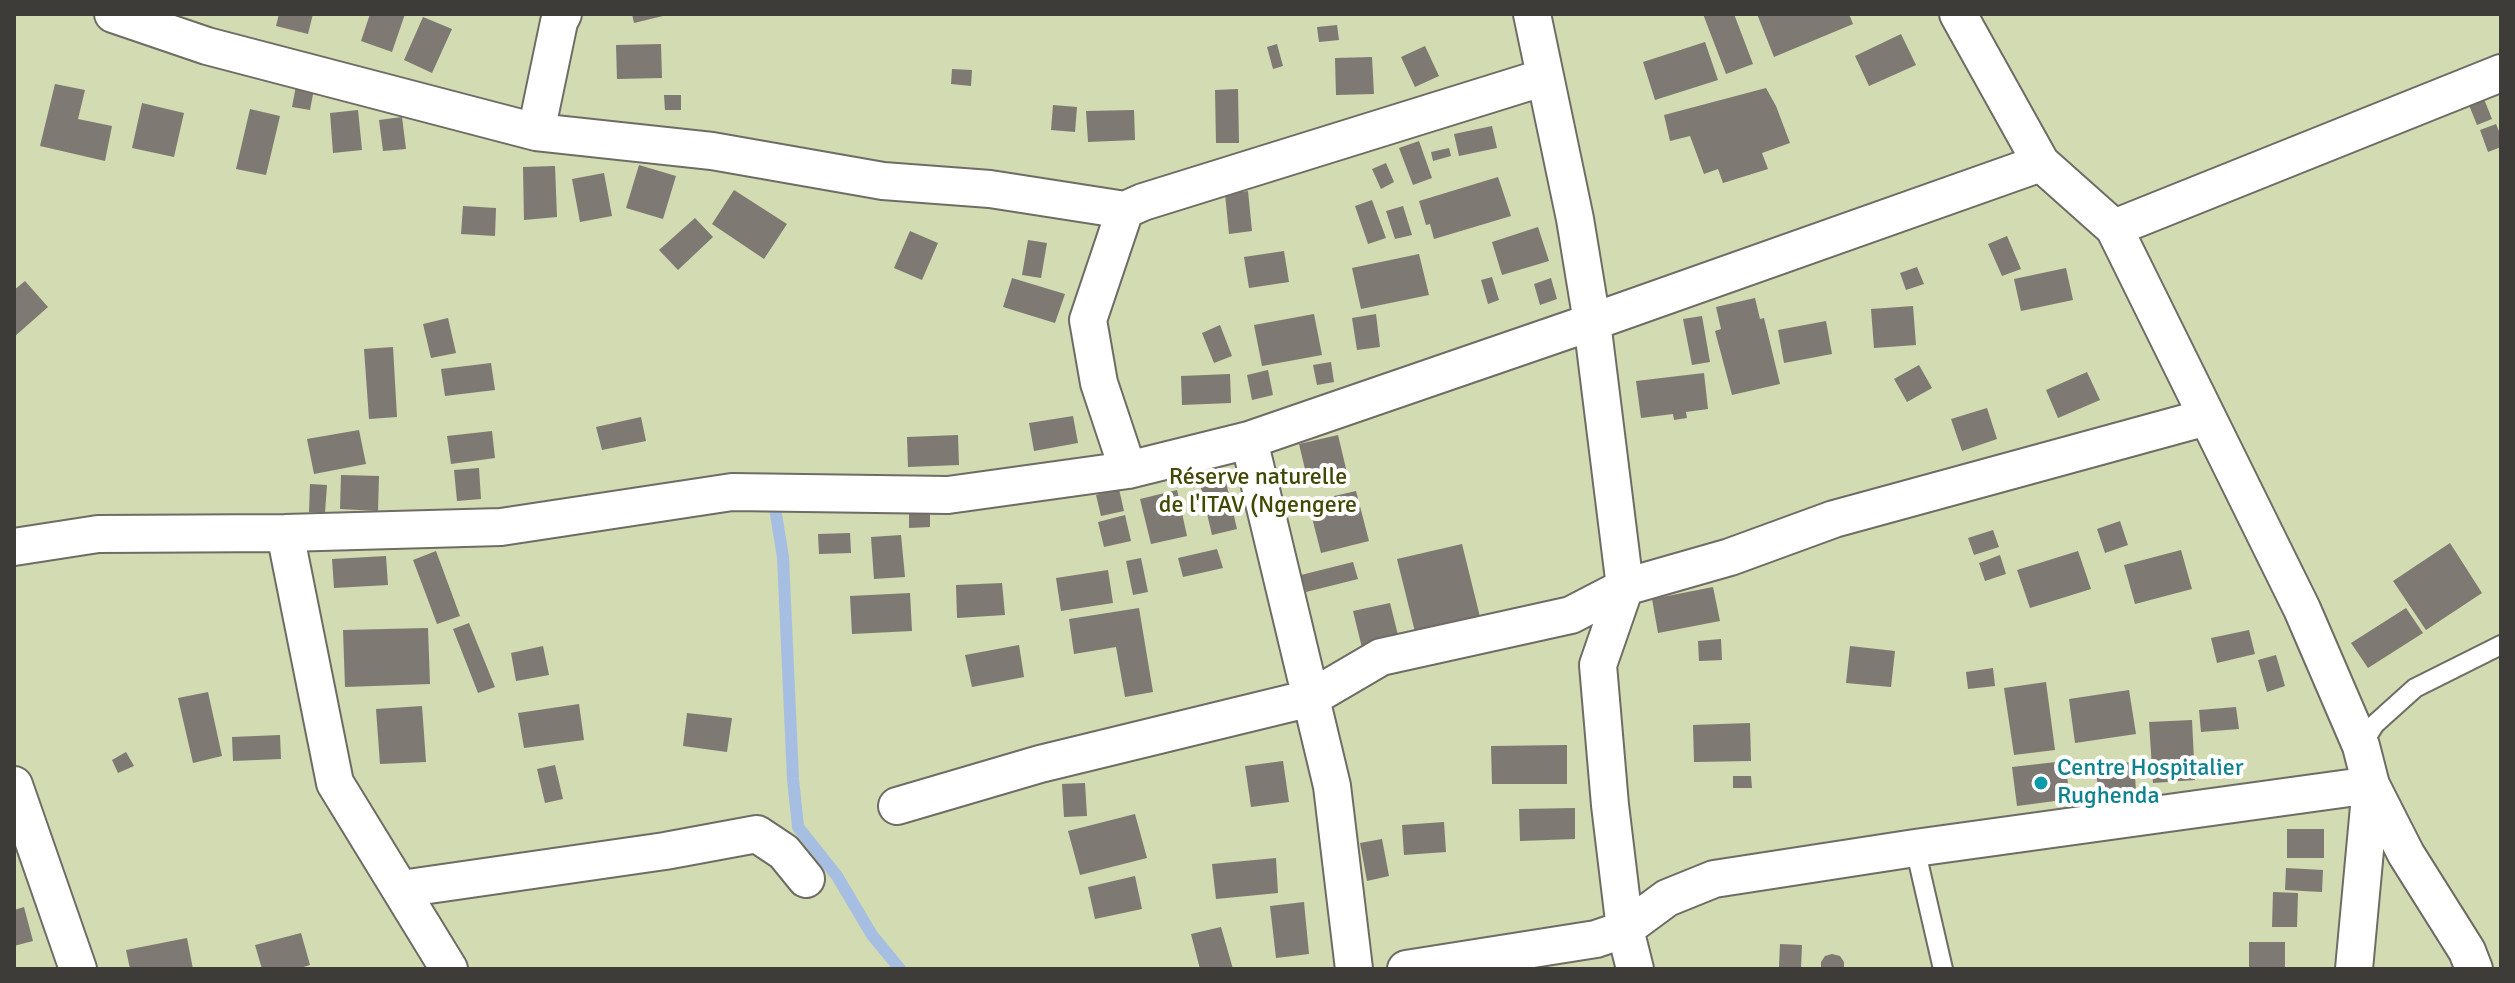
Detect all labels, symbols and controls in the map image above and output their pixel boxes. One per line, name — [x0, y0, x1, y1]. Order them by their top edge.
park label: Réserve naturelle de l'ITAV (Ngengere — [1159, 464, 1357, 520]
place label: Centre Hospitalier Rughenda — [2057, 755, 2244, 811]
marker: Centre Hospitalier Rughenda — [2032, 774, 2050, 792]

